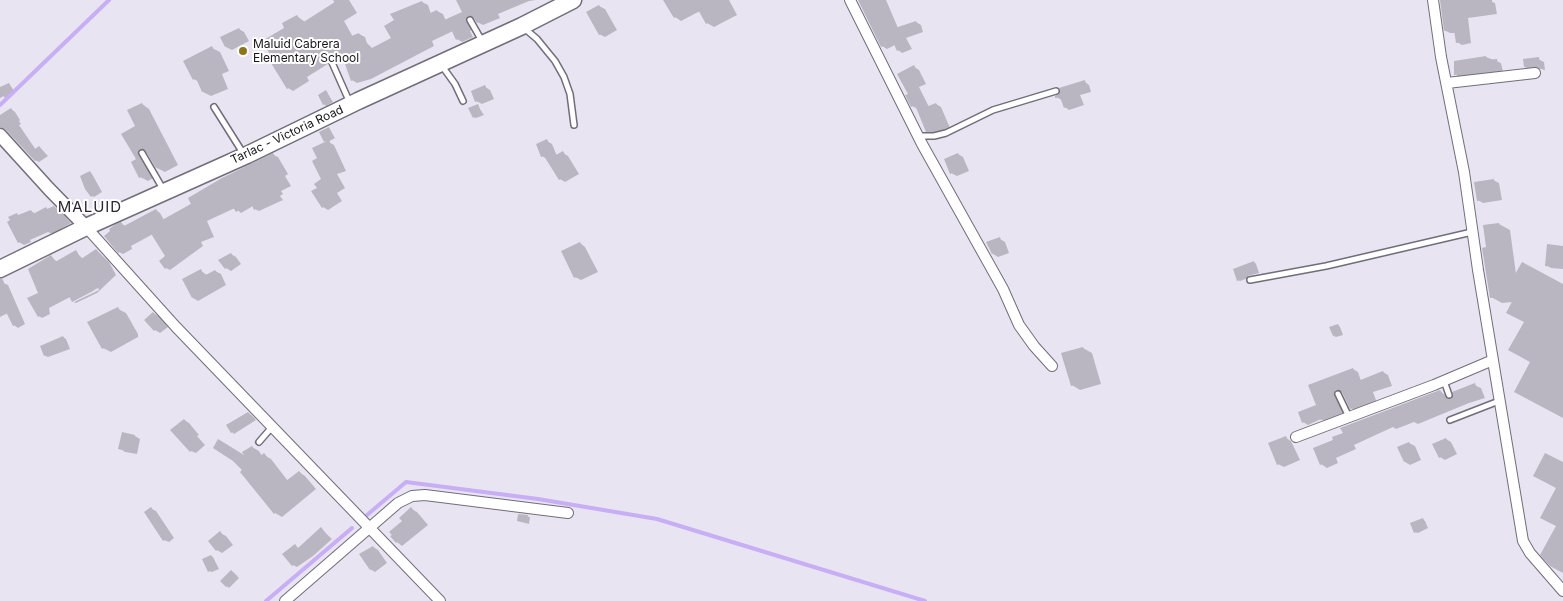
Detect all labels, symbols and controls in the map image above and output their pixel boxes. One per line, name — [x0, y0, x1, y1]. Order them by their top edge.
place label: Maluid Cabrera Elementary School — [253, 37, 359, 65]
marker: Maluid Cabrera Elementary School — [237, 45, 249, 57]
street label: Tarlac - Victoria Road — [228, 103, 346, 167]
district label: MALUID — [57, 198, 123, 216]

